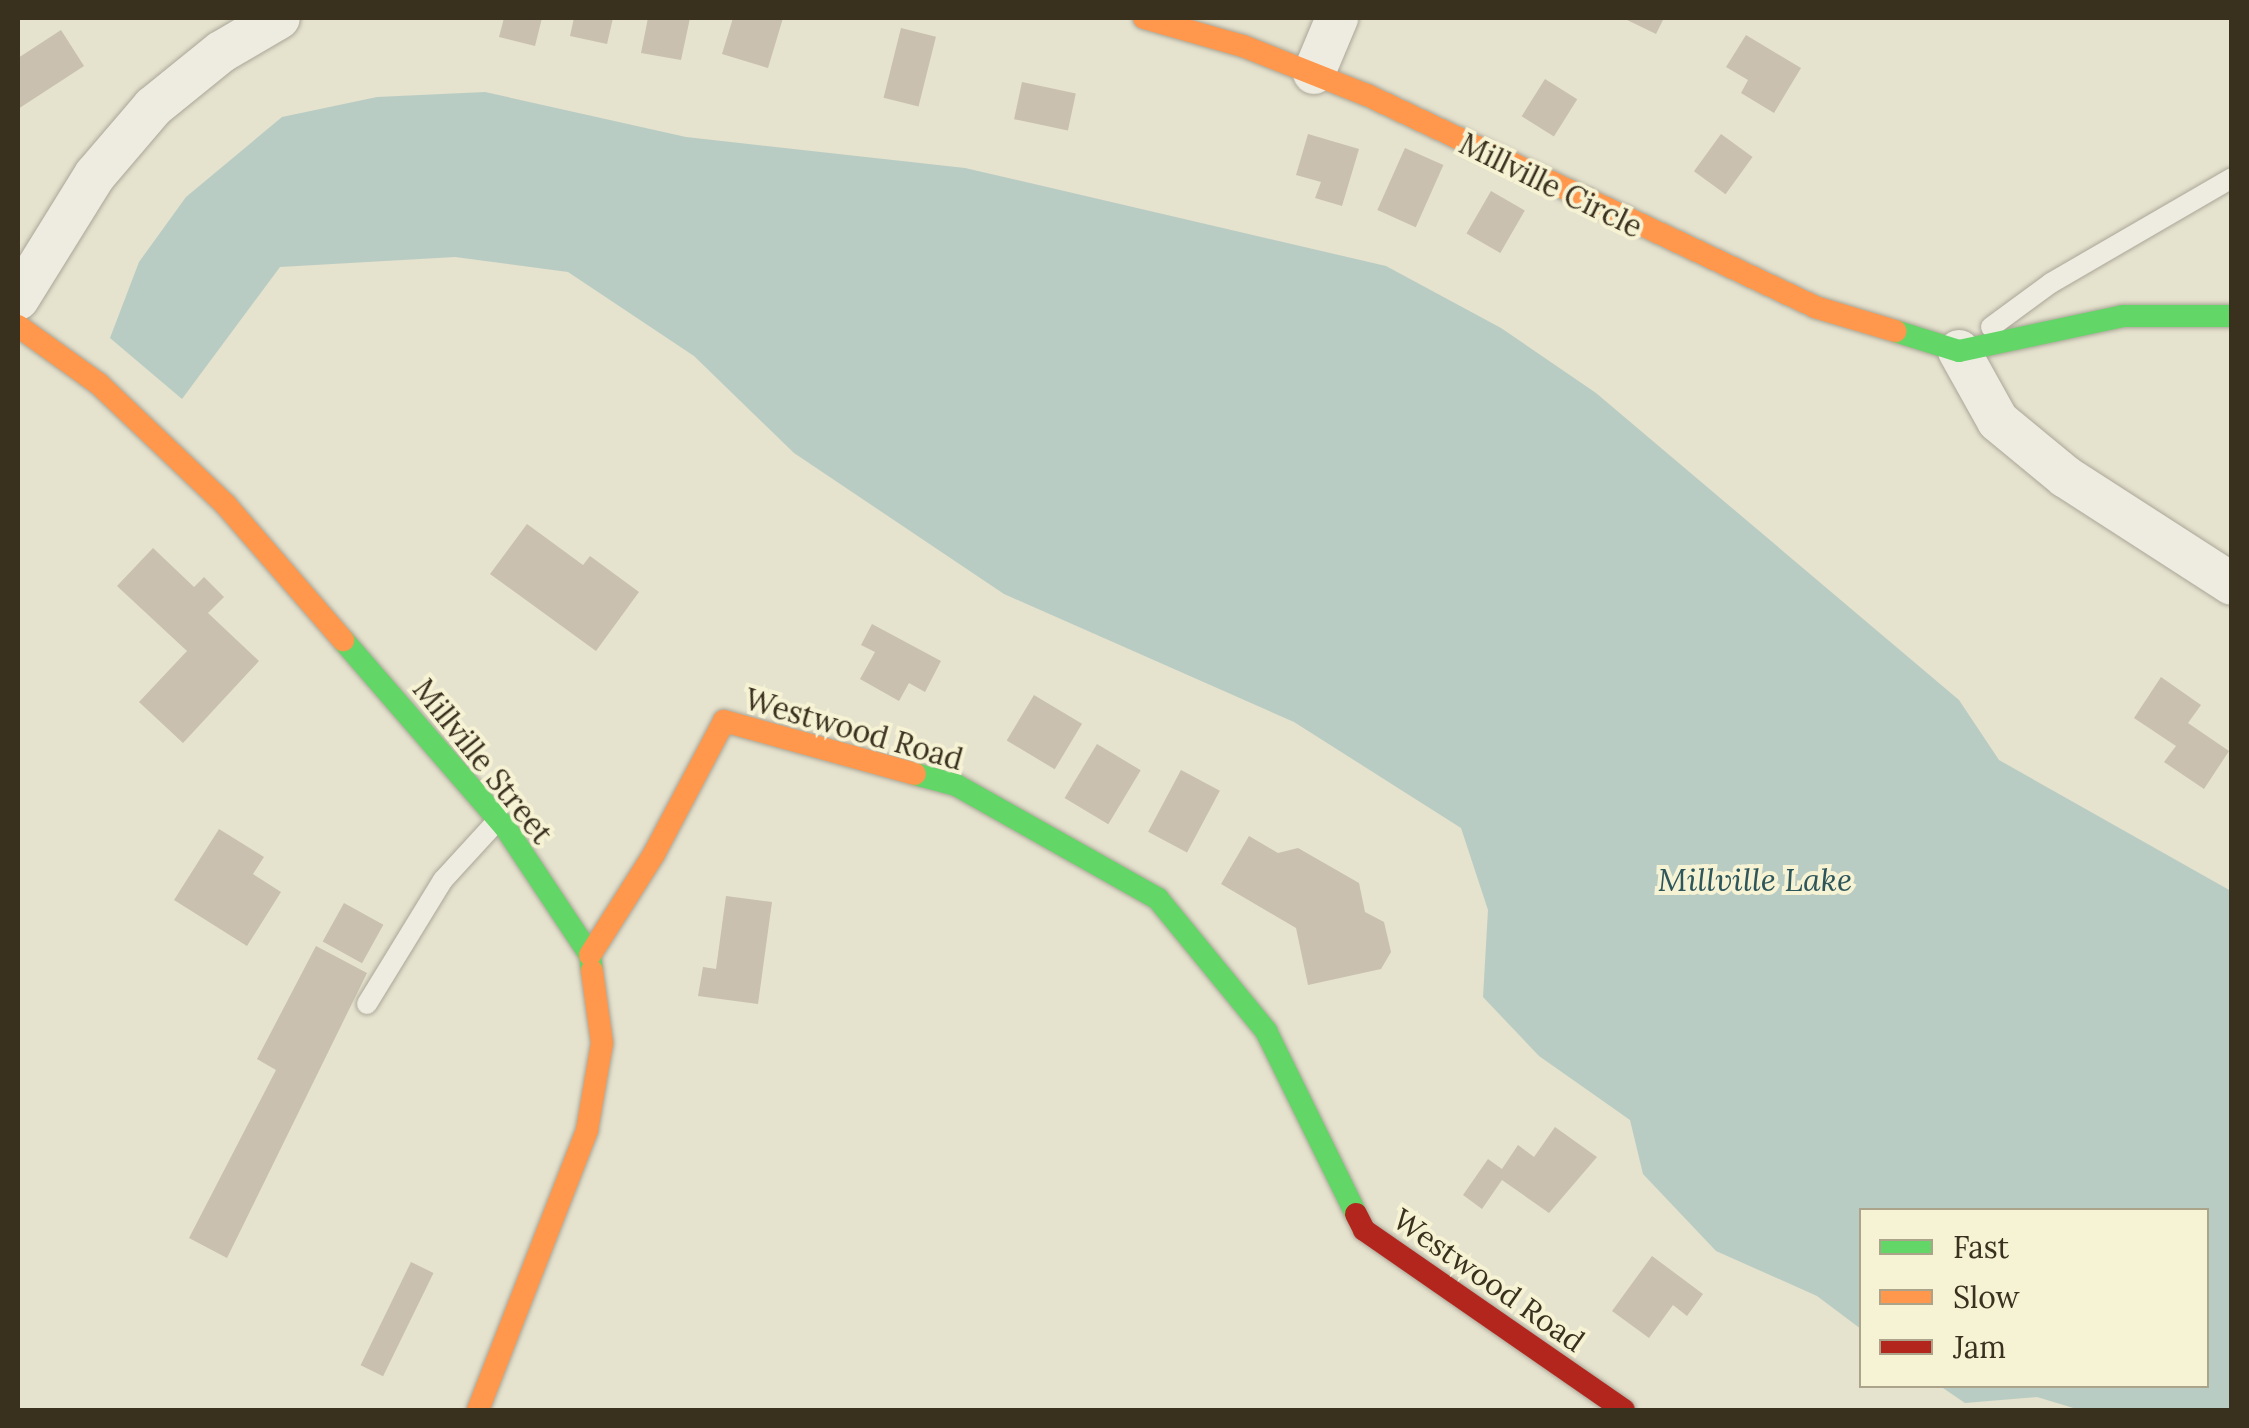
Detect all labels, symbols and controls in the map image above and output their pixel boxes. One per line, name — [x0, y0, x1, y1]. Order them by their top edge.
street label: Millville Circle — [1454, 125, 1648, 245]
street label: Millville Street — [406, 671, 560, 851]
street label: Westwood Road — [741, 681, 967, 777]
water label: Millville Lake — [1658, 861, 1852, 899]
street label: Westwood Road — [1386, 1201, 1592, 1359]
legend — [1859, 1208, 2209, 1388]
text: Fast — [1953, 1228, 2009, 1266]
text: Slow — [1953, 1278, 2019, 1316]
text: Jam — [1953, 1328, 2006, 1366]

